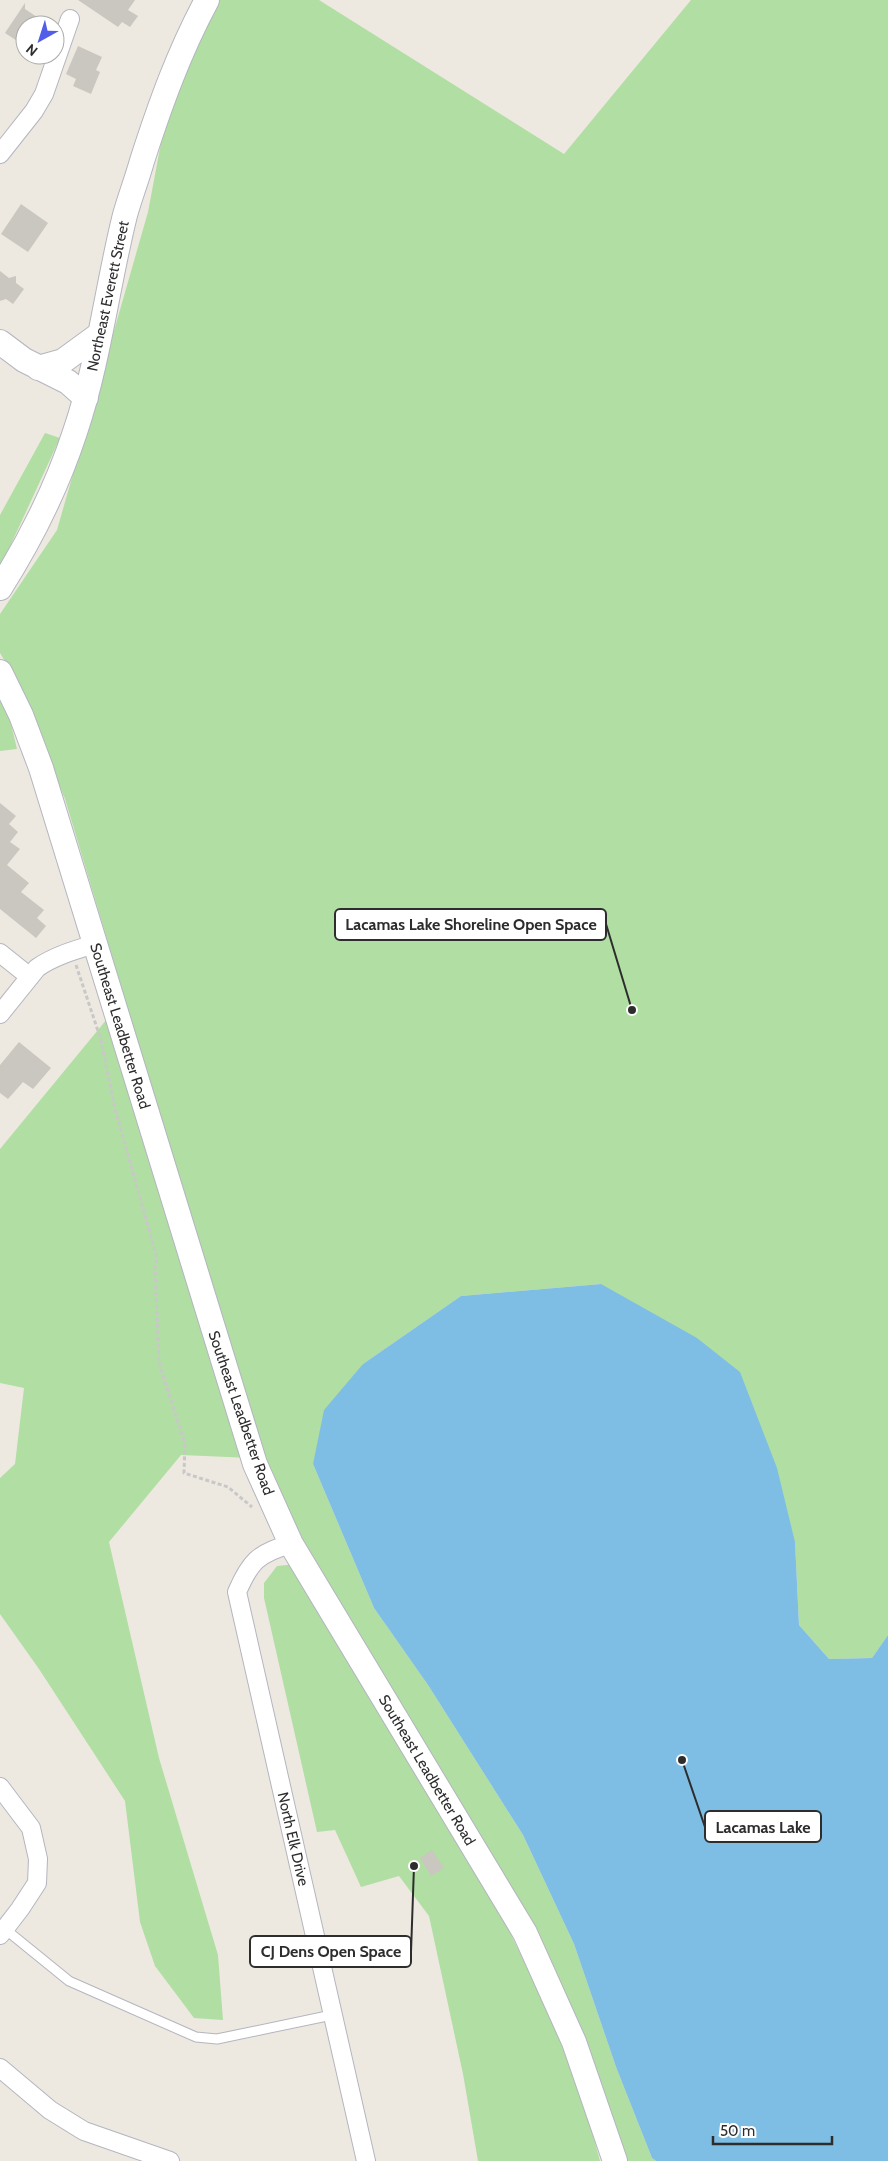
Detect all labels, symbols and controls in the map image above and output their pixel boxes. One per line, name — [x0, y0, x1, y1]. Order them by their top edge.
north arrow — [15, 15, 65, 65]
text: N — [22, 40, 41, 60]
street label: Northeast Everett Street — [83, 219, 133, 373]
callout: Lacamas Lake Shoreline Open Space — [335, 909, 606, 940]
text: Lacamas Lake Shoreline Open Space — [345, 915, 597, 934]
street label: Southeast Leadbetter Road — [86, 941, 154, 1111]
street label: Southeast Leadbetter Road — [204, 1329, 278, 1497]
street label: Southeast Leadbetter Road — [375, 1691, 479, 1849]
street label: North Elk Drive — [273, 1790, 313, 1888]
callout: Lacamas Lake — [705, 1811, 821, 1842]
text: Lacamas Lake — [715, 1818, 811, 1837]
callout: CJ Dens Open Space — [250, 1936, 411, 1967]
text: CJ Dens Open Space — [261, 1942, 401, 1961]
scale bar — [713, 2114, 832, 2146]
text: 50 m — [720, 2122, 755, 2140]

